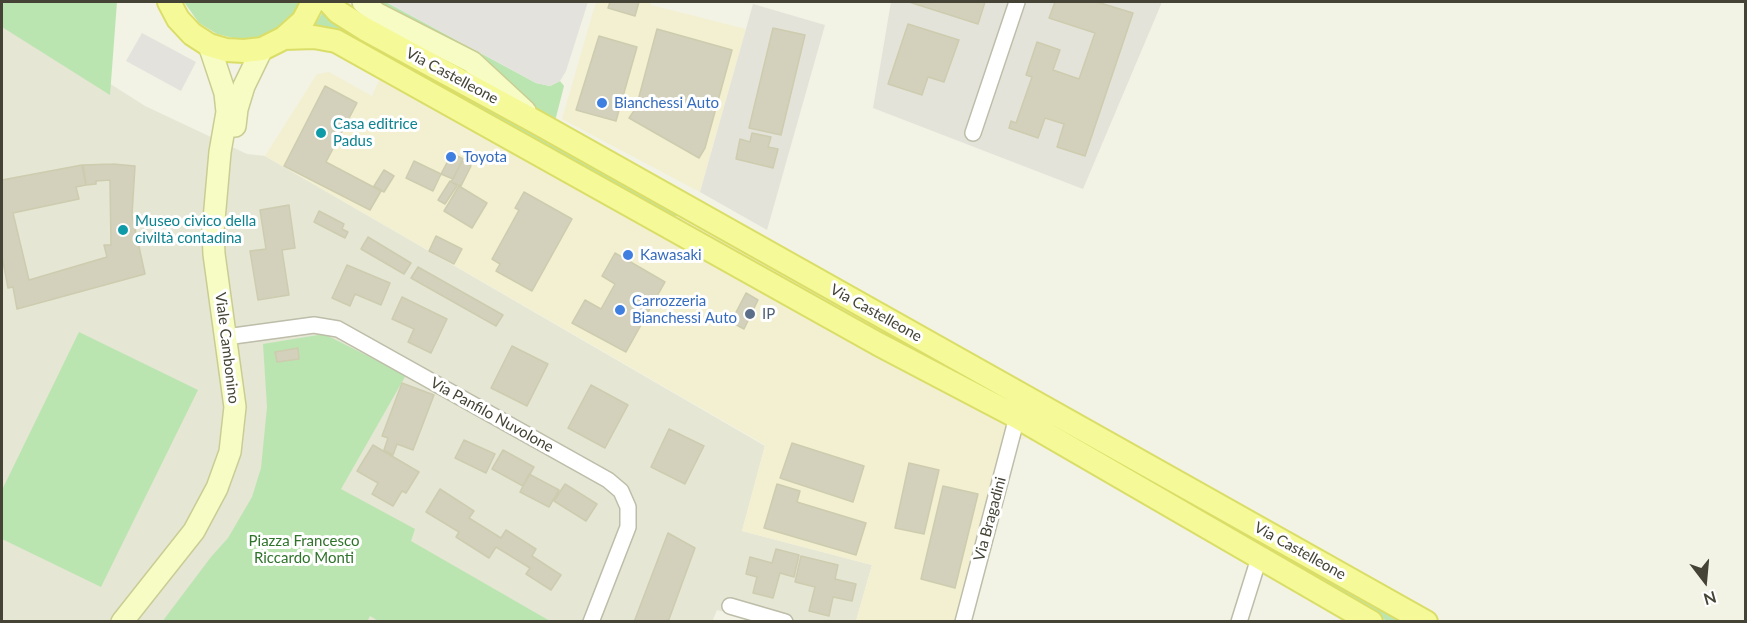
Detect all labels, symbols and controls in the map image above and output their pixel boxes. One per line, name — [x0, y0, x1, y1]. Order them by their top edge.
street label: Via Castelleone — [403, 44, 501, 108]
place label: Bianchessi Auto — [614, 94, 719, 112]
marker: Bianchessi Auto — [595, 96, 609, 110]
place label: Casa editrice Padus — [333, 115, 418, 150]
marker: Casa editrice Padus — [314, 126, 328, 140]
place label: Toyota — [463, 148, 507, 166]
marker: Toyota — [444, 150, 458, 164]
place label: Museo civico della civiltà contadina — [135, 212, 256, 247]
marker: Museo civico della civiltà contadina — [116, 223, 130, 237]
place label: Kawasaki — [640, 246, 702, 264]
marker: Kawasaki — [621, 248, 635, 262]
street label: Via Castelleone — [827, 280, 925, 346]
street label: Viale Cambonino — [211, 291, 243, 405]
place label: Carrozzeria Bianchessi Auto — [632, 292, 737, 327]
marker: Carrozzeria Bianchessi Auto — [613, 303, 627, 317]
place label: IP — [762, 305, 775, 323]
marker: IP — [743, 307, 757, 321]
street label: Via Panfilo Nuvolone — [427, 374, 557, 456]
street label: Via Bragadini — [970, 475, 1010, 563]
street label: Via Castelleone — [1251, 518, 1349, 584]
park label: Piazza Francesco Riccardo Monti — [249, 532, 359, 567]
north arrow — [1675, 551, 1735, 611]
text: N — [1702, 588, 1719, 610]

